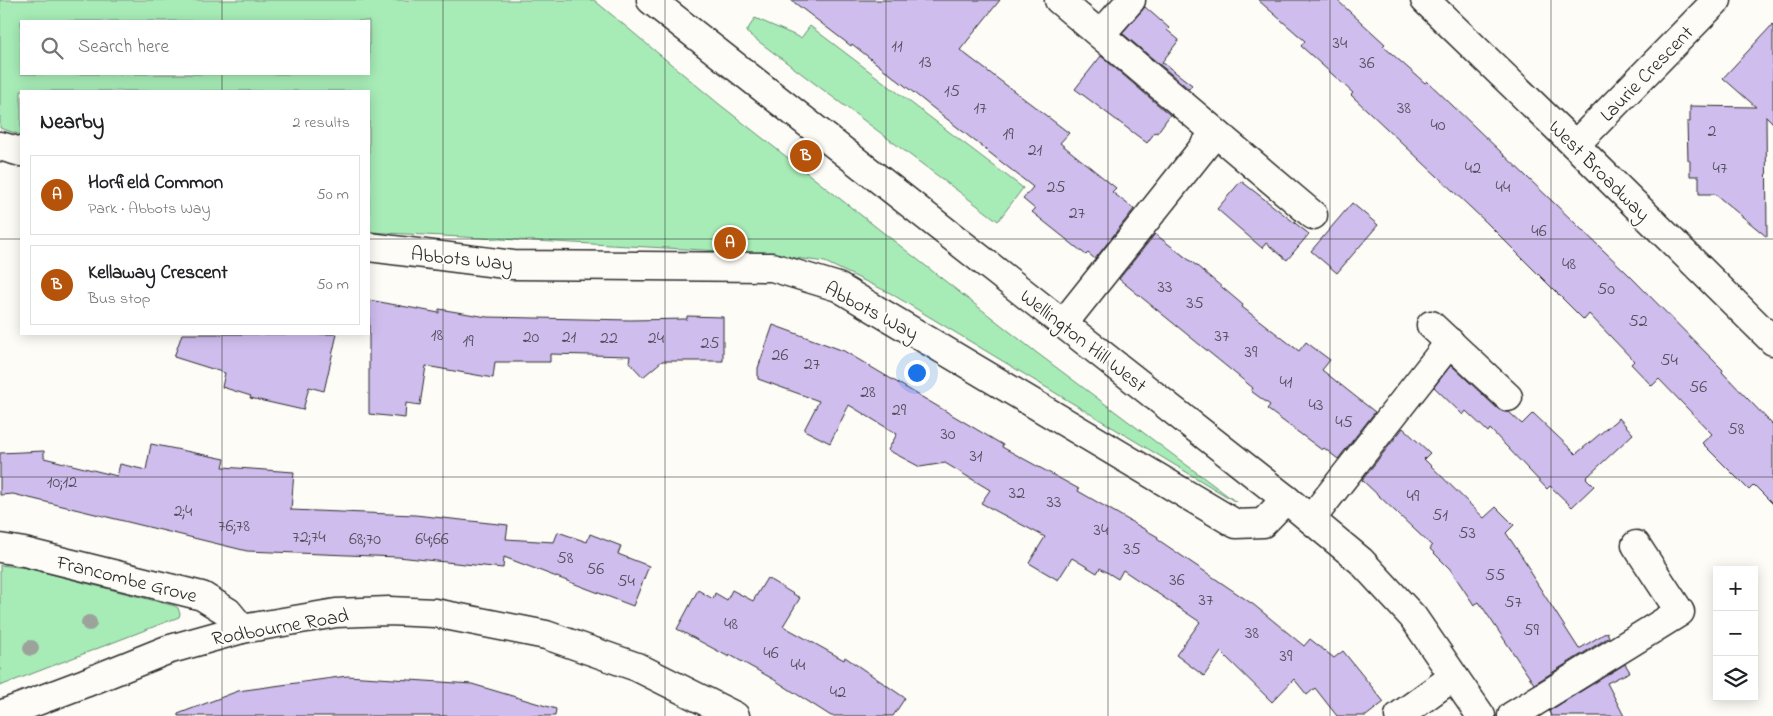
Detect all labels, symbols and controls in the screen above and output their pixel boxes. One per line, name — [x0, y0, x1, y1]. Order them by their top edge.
search box — [20, 20, 370, 75]
street label: Laurie Crescent — [1594, 20, 1702, 129]
house number: 34 — [1333, 31, 1348, 57]
icon: search — [38, 34, 66, 62]
text: Search here — [78, 34, 169, 61]
house number: 11 — [891, 34, 903, 60]
house number: 13 — [918, 50, 932, 76]
house number: 36 — [1359, 51, 1375, 77]
house number: 15 — [944, 79, 960, 105]
house number: 17 — [973, 96, 987, 122]
house number: 38 — [1397, 96, 1411, 122]
text: Nearby — [40, 108, 104, 138]
text: 2 results — [292, 111, 350, 135]
house number: 40 — [1430, 113, 1446, 139]
street label: West Broadway — [1541, 114, 1656, 229]
house number: 2 — [1708, 119, 1717, 145]
house number: 19 — [1002, 122, 1014, 148]
pin: B — [790, 137, 822, 175]
house number: 21 — [1028, 138, 1043, 164]
house number: 42 — [1465, 156, 1481, 182]
house number: 47 — [1713, 156, 1728, 182]
text: Horfield Common — [88, 170, 223, 197]
house number: 25 — [1046, 175, 1066, 201]
house number: 44 — [1496, 175, 1511, 201]
text: A — [52, 183, 62, 207]
text: 50 m — [317, 183, 349, 207]
text: Park · Abbots Way — [88, 197, 210, 221]
house number: 27 — [1069, 201, 1086, 227]
house number: 46 — [1531, 219, 1547, 245]
pin: A — [714, 224, 746, 262]
street label: Abbots Way — [409, 241, 514, 280]
house number: 48 — [1562, 252, 1576, 278]
text: Kellaway Crescent — [88, 260, 228, 287]
text: B — [52, 273, 62, 297]
text: 50 m — [317, 273, 349, 297]
street label: Abbots Way — [819, 275, 923, 349]
house number: 33 — [1158, 275, 1172, 301]
house number: 50 — [1597, 277, 1615, 303]
street label: Wellington Hill West — [1012, 283, 1152, 402]
text: Bus stop — [88, 287, 151, 311]
house number: 35 — [1186, 291, 1204, 317]
house number: 52 — [1628, 309, 1648, 335]
house number: 18 — [431, 323, 443, 349]
house number: 37 — [1215, 324, 1230, 350]
house number: 20 — [523, 325, 540, 351]
house number: 21 — [562, 325, 577, 351]
house number: 22 — [600, 326, 618, 352]
house number: 24 — [648, 326, 665, 352]
house number: 19 — [462, 329, 474, 355]
house number: 25 — [700, 331, 720, 357]
house number: 39 — [1245, 340, 1258, 366]
house number: 26 — [772, 343, 789, 369]
house number: 54 — [1660, 348, 1678, 374]
house number: 27 — [804, 352, 821, 378]
your location — [904, 360, 930, 386]
house number: 41 — [1279, 370, 1293, 396]
house number: 56 — [1689, 375, 1707, 401]
house number: 28 — [860, 380, 876, 406]
house number: 43 — [1309, 393, 1323, 419]
house number: 29 — [892, 398, 907, 424]
house number: 45 — [1335, 410, 1353, 436]
house number: 58 — [1727, 417, 1745, 443]
house number: 30 — [940, 422, 956, 448]
house number: 31 — [969, 444, 983, 470]
house number: 10;12 — [47, 470, 77, 496]
house number: 32 — [1009, 481, 1025, 507]
house number: 49 — [1407, 484, 1420, 510]
house number: 33 — [1047, 490, 1061, 516]
house number: 2;4 — [174, 499, 193, 525]
house number: 51 — [1432, 503, 1448, 529]
house number: 76;78 — [218, 514, 250, 540]
house number: 34 — [1094, 518, 1109, 544]
house number: 53 — [1458, 521, 1476, 547]
house number: 72;74 — [292, 525, 326, 551]
house number: 68;70 — [349, 527, 381, 553]
house number: 64;66 — [415, 527, 449, 553]
house number: 35 — [1123, 537, 1141, 563]
house number: 58 — [556, 546, 574, 572]
street label: Francombe Grove — [52, 549, 200, 612]
house number: 56 — [586, 557, 604, 583]
house number: 55 — [1485, 563, 1505, 589]
map controls — [1713, 566, 1758, 701]
button: + — [1713, 566, 1758, 611]
house number: 36 — [1169, 568, 1185, 594]
house number: 54 — [617, 569, 635, 595]
house number: 37 — [1199, 588, 1214, 614]
house number: 57 — [1504, 590, 1522, 616]
street label: Rodbourne Road — [210, 602, 351, 655]
button: − — [1713, 611, 1758, 656]
house number: 48 — [724, 612, 738, 638]
house number: 59 — [1523, 618, 1539, 644]
house number: 38 — [1245, 621, 1259, 647]
house number: 46 — [763, 641, 779, 667]
house number: 39 — [1280, 644, 1293, 670]
house number: 44 — [791, 653, 806, 679]
button: layers — [1713, 656, 1758, 701]
house number: 42 — [830, 680, 846, 706]

